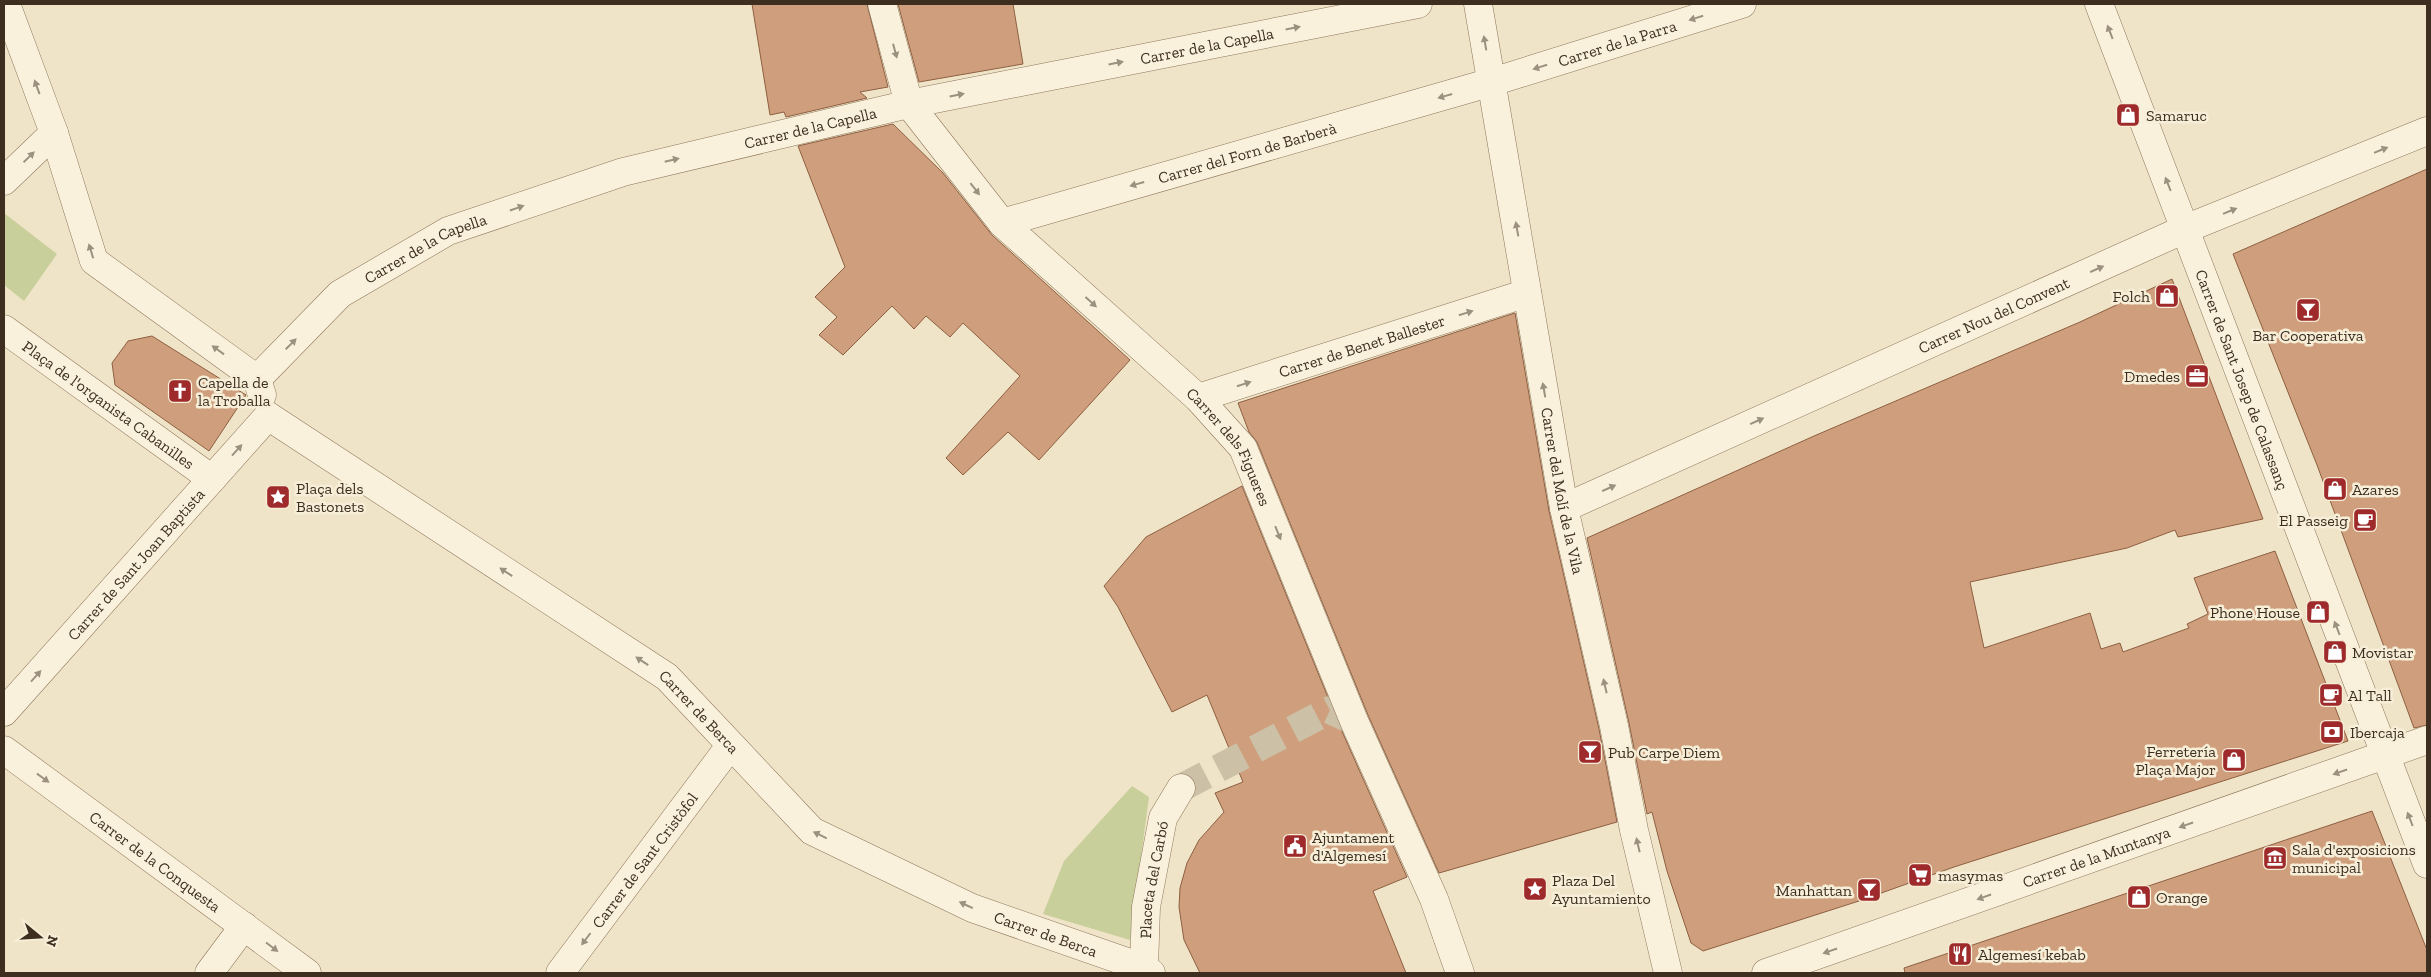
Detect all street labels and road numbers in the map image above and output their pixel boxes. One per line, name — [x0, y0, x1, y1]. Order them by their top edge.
street label: Carrer de la Parra — [1556, 16, 1679, 70]
street label: Carrer de la Capella — [1139, 23, 1275, 68]
street label: Carrer de la Capella — [742, 103, 879, 152]
street label: Carrer del Forn de Barberà — [1156, 118, 1339, 187]
street label: Carrer de la Capella — [361, 209, 489, 287]
street label: Carrer de Sant Josep de Calassanç — [2192, 267, 2293, 492]
street label: Carrer Nou del Convent — [1915, 273, 2072, 357]
street label: Carrer de Benet Ballester — [1276, 310, 1448, 381]
street label: Plaça de l'organista Cabanilles — [19, 336, 198, 473]
street label: Carrer dels Figueres — [1183, 383, 1275, 509]
street label: Carrer del Molí de la Vila — [1537, 406, 1588, 576]
street label: Carrer de Sant Joan Baptista — [63, 484, 209, 644]
street label: Carrer de Berca — [656, 665, 744, 757]
street label: Carrer de Sant Cristòfol — [588, 789, 701, 932]
street label: Carrer de la Conquesta — [86, 807, 225, 916]
street label: Placeta del Carbó — [1135, 819, 1172, 939]
street label: Carrer de la Muntanya — [2020, 822, 2173, 891]
street label: Carrer de Berca — [992, 907, 1100, 961]

